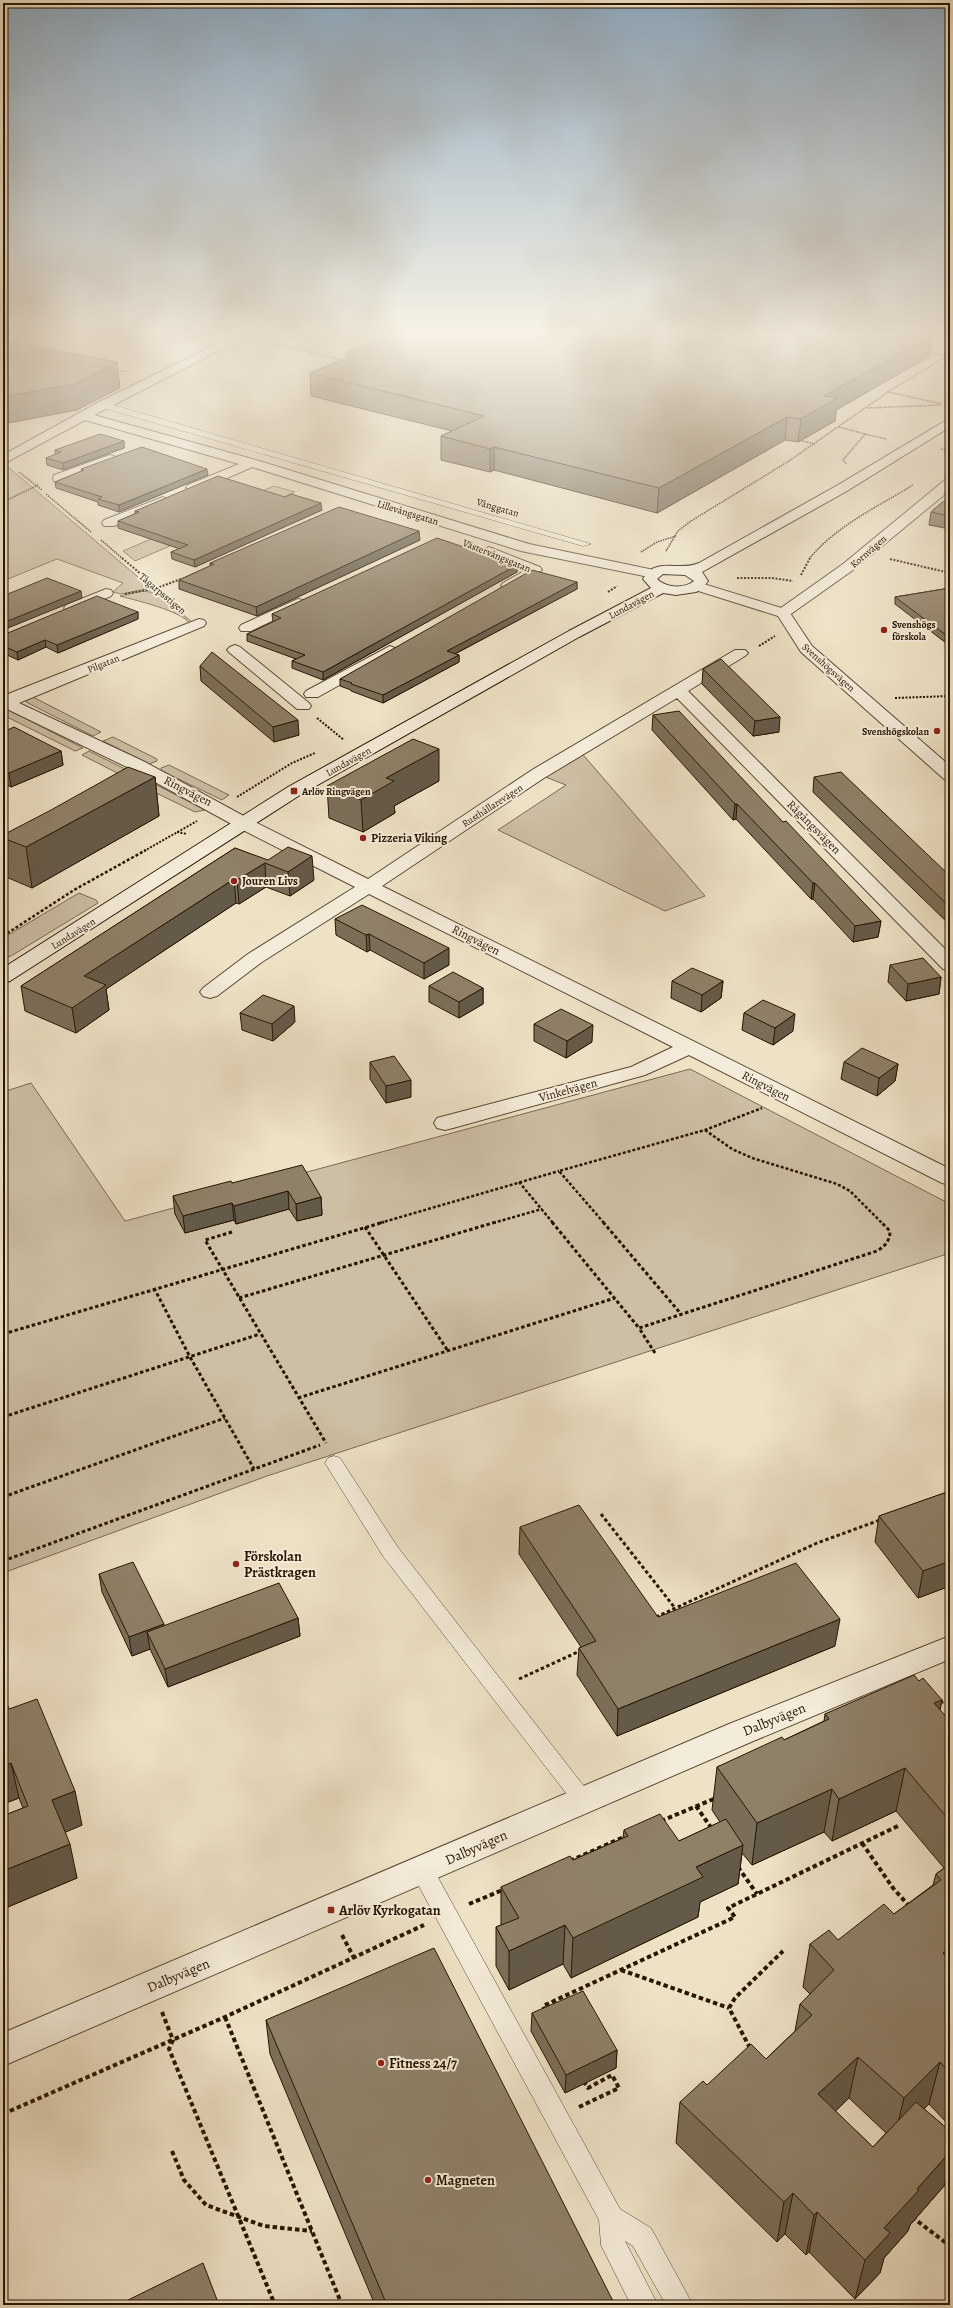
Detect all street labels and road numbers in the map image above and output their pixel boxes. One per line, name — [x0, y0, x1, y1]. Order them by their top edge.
street label: Vånggatan — [474, 495, 521, 520]
street label: Lillevångsgatan — [375, 497, 441, 528]
street label: Kornvägen — [847, 532, 890, 571]
street label: Västervångsgatan — [460, 536, 533, 575]
street label: Tågarpsstigen — [136, 570, 189, 618]
street label: Lundavägen — [606, 587, 657, 622]
street label: Svenshögsvägen — [800, 640, 858, 695]
street label: Pilgatan — [85, 651, 122, 676]
street label: Lundavägen — [323, 743, 374, 779]
street label: Ringvägen — [161, 772, 215, 810]
street label: Rusthållarevägen — [459, 781, 526, 830]
street label: Rågångsvägen — [784, 797, 845, 858]
street label: Lundavägen — [49, 914, 98, 952]
street label: Ringvägen — [449, 921, 503, 959]
street label: Ringvägen — [739, 1067, 793, 1105]
street label: Vinkelvägen — [536, 1074, 599, 1106]
street label: Dalbyvägen — [740, 1698, 809, 1741]
street label: Dalbyvägen — [442, 1825, 511, 1870]
street label: Dalbyvägen — [144, 1954, 213, 1997]

